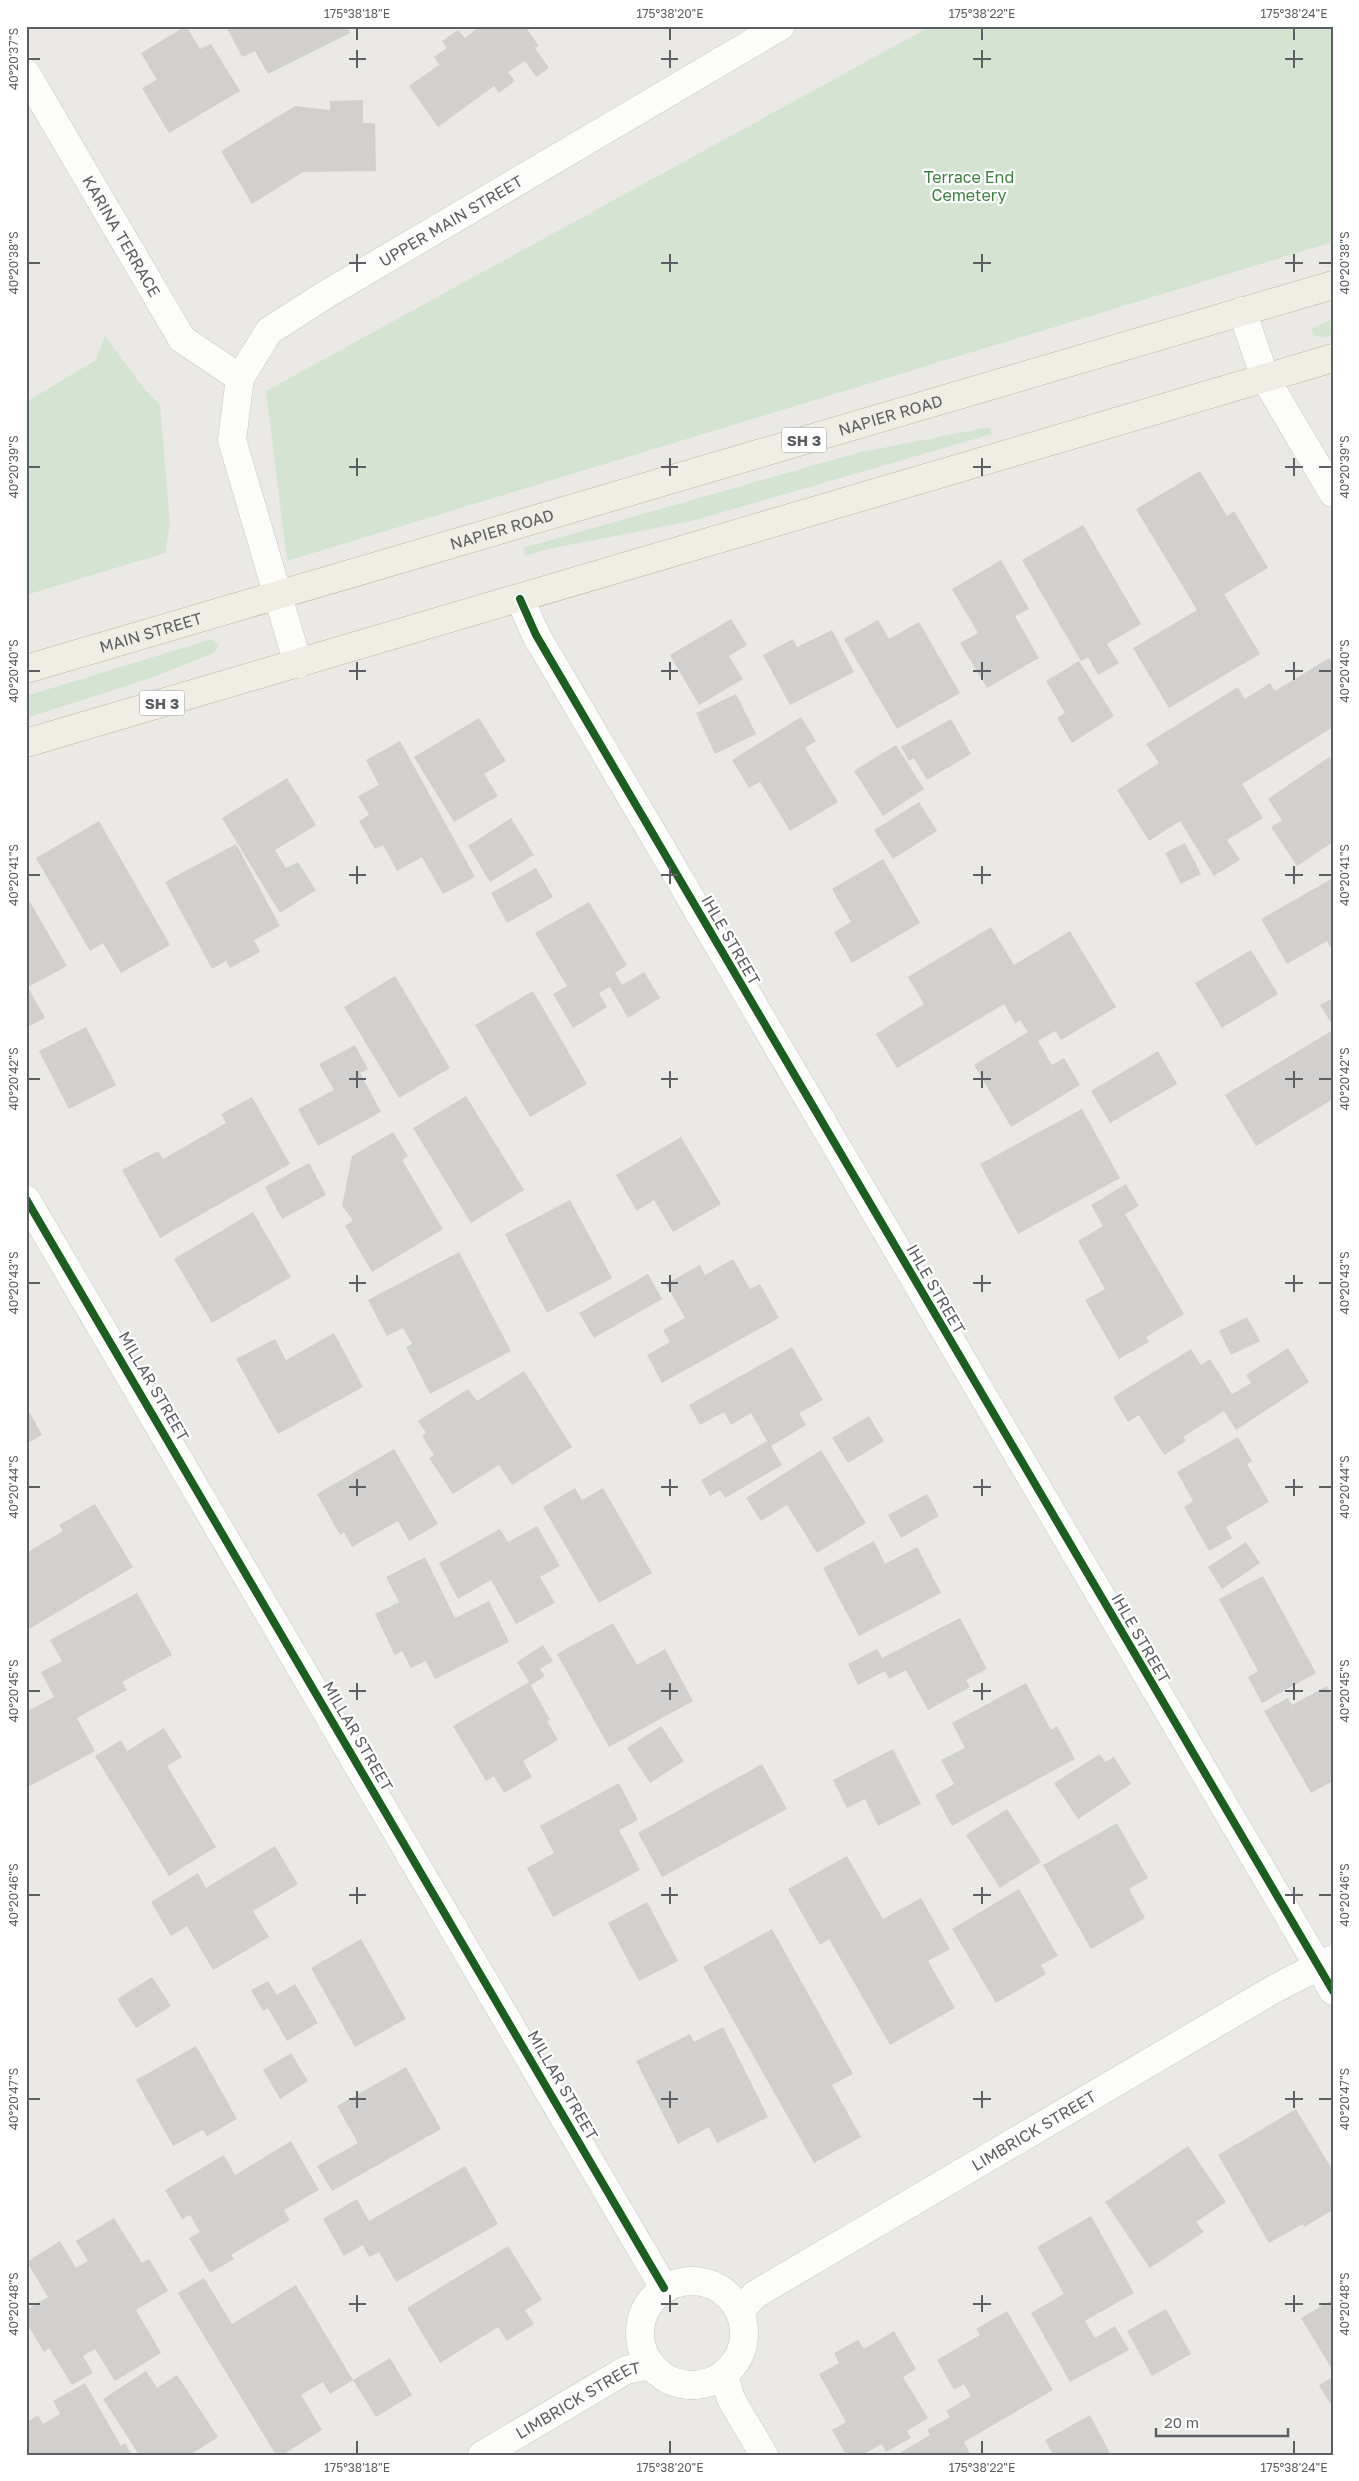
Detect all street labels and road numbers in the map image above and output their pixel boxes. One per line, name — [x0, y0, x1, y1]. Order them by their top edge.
street label: UPPER MAIN STREET — [375, 171, 526, 271]
street label: KARINA TERRACE — [78, 172, 165, 300]
street label: NAPIER ROAD — [836, 390, 945, 440]
road number: SH 3 — [782, 428, 826, 452]
street label: NAPIER ROAD — [448, 504, 556, 554]
street label: MAIN STREET — [97, 608, 205, 657]
road number: SH 3 — [140, 690, 184, 716]
street label: IHLE STREET — [697, 891, 765, 989]
street label: IHLE STREET — [902, 1240, 970, 1338]
street label: MILLAR STREET — [114, 1327, 194, 1445]
street label: IHLE STREET — [1107, 1589, 1175, 1687]
street label: MILLAR STREET — [318, 1677, 398, 1795]
street label: MILLAR STREET — [523, 2026, 603, 2144]
street label: LIMBRICK STREET — [968, 2086, 1100, 2175]
street label: LIMBRICK STREET — [512, 2357, 642, 2443]

